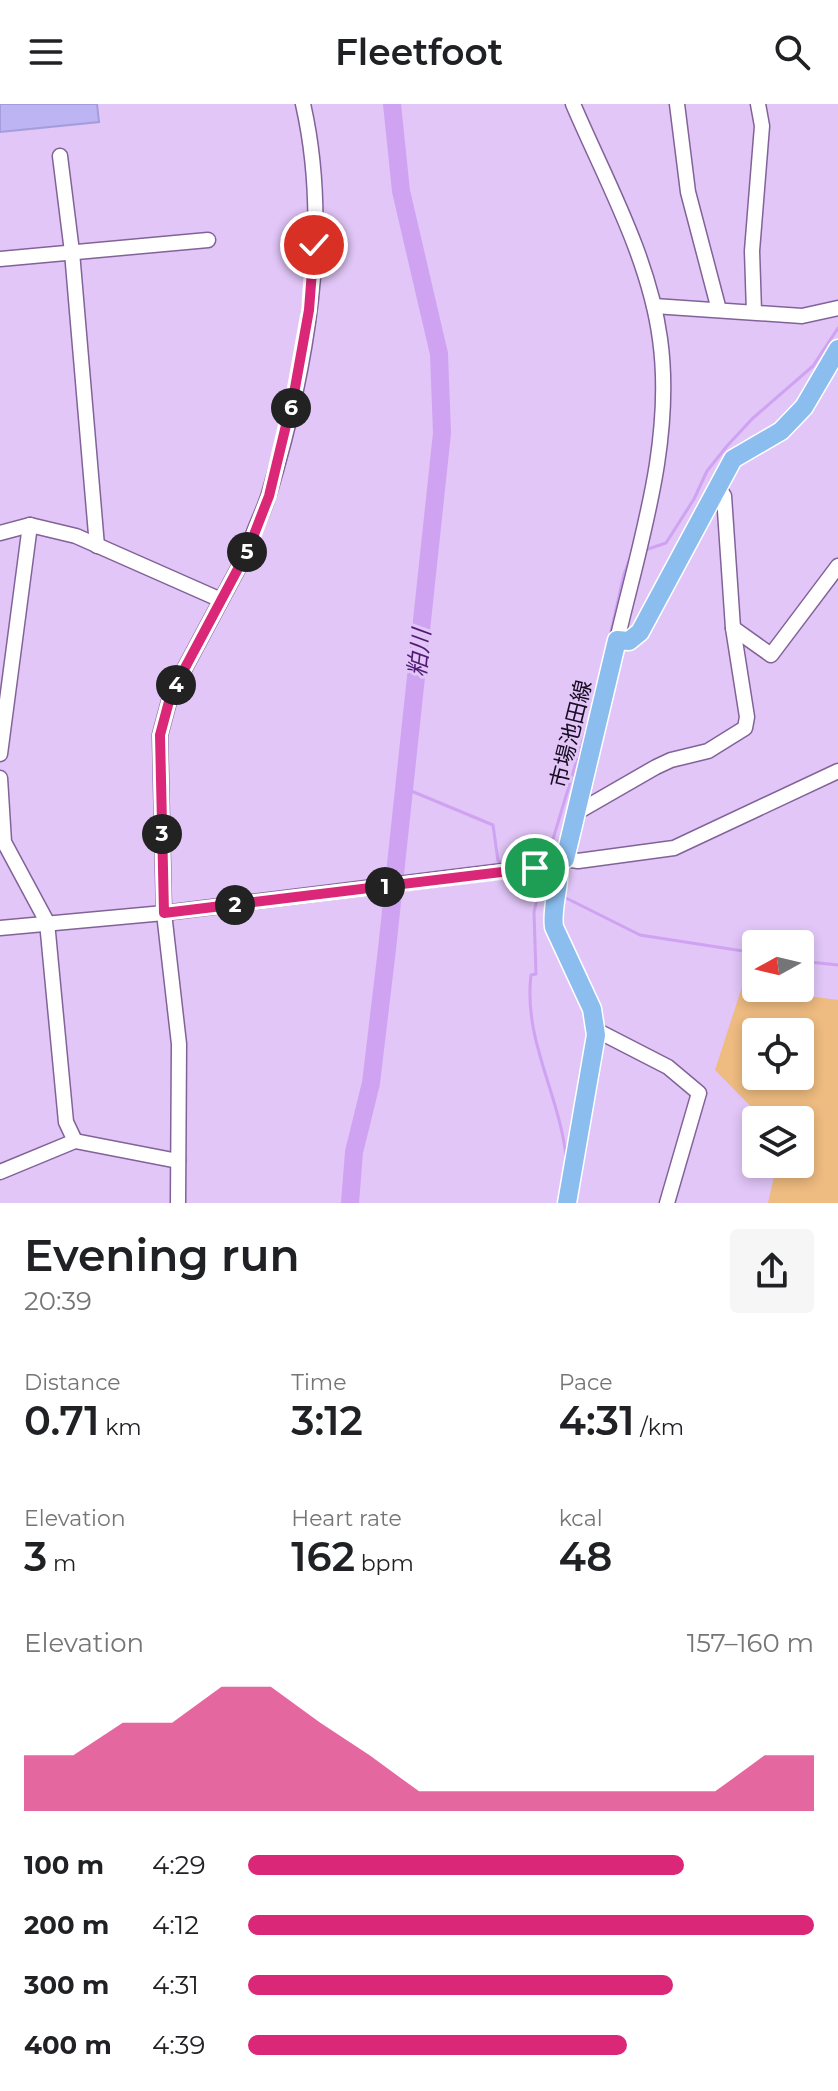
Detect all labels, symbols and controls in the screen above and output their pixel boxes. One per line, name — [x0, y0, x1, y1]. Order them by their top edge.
icon: menu — [24, 30, 68, 74]
text: Fleetfoot — [335, 30, 503, 74]
icon: search — [770, 30, 814, 74]
pin — [280, 211, 348, 279]
icon: check — [292, 223, 336, 267]
pin: 6 — [271, 388, 311, 428]
text: 6 — [284, 394, 298, 421]
pin: 5 — [227, 532, 267, 572]
text: 5 — [240, 538, 254, 565]
water label: 粕川 — [402, 625, 436, 678]
pin: 4 — [156, 665, 196, 705]
text: 4 — [168, 671, 184, 698]
street label: 市場池田線 — [545, 677, 597, 791]
pin: 3 — [142, 814, 182, 854]
text: 3 — [155, 820, 169, 847]
pin — [501, 834, 569, 902]
icon: arrive — [513, 846, 557, 890]
pin: 1 — [365, 867, 405, 907]
text: 1 — [381, 873, 389, 900]
pin: 2 — [215, 885, 255, 925]
text: 2 — [229, 891, 241, 918]
north arrow — [742, 930, 814, 1002]
map controls — [742, 930, 814, 1178]
button: locate — [742, 1018, 814, 1090]
button: layers — [742, 1106, 814, 1178]
text: Evening run — [24, 1228, 300, 1282]
button: share — [730, 1229, 814, 1313]
text: 20:39 — [24, 1285, 92, 1317]
text: Distance — [24, 1369, 121, 1396]
text: Time — [291, 1369, 347, 1396]
text: Pace — [559, 1369, 613, 1396]
text: 0.71 — [24, 1396, 100, 1445]
text: 3:12 — [291, 1396, 363, 1445]
text: 4:31 — [559, 1396, 634, 1445]
text: km — [100, 1414, 142, 1441]
text: /km — [634, 1414, 684, 1441]
text: Elevation — [24, 1505, 126, 1532]
text: Heart rate — [291, 1505, 402, 1532]
text: kcal — [559, 1505, 603, 1532]
text: 3 — [24, 1532, 47, 1581]
text: 162 — [291, 1532, 355, 1581]
text: 48 — [559, 1532, 612, 1581]
text: m — [47, 1550, 76, 1577]
text: bpm — [355, 1550, 414, 1577]
text: Elevation — [24, 1627, 144, 1659]
text: 157–160 m — [687, 1627, 814, 1659]
text: 100 m — [24, 1849, 104, 1881]
text: 4:29 — [152, 1849, 205, 1881]
text: 200 m — [24, 1909, 109, 1941]
text: 4:12 — [152, 1909, 199, 1941]
text: 300 m — [24, 1969, 109, 2001]
text: 4:31 — [152, 1969, 199, 2001]
text: 400 m — [24, 2029, 112, 2061]
text: 4:39 — [152, 2029, 205, 2061]

